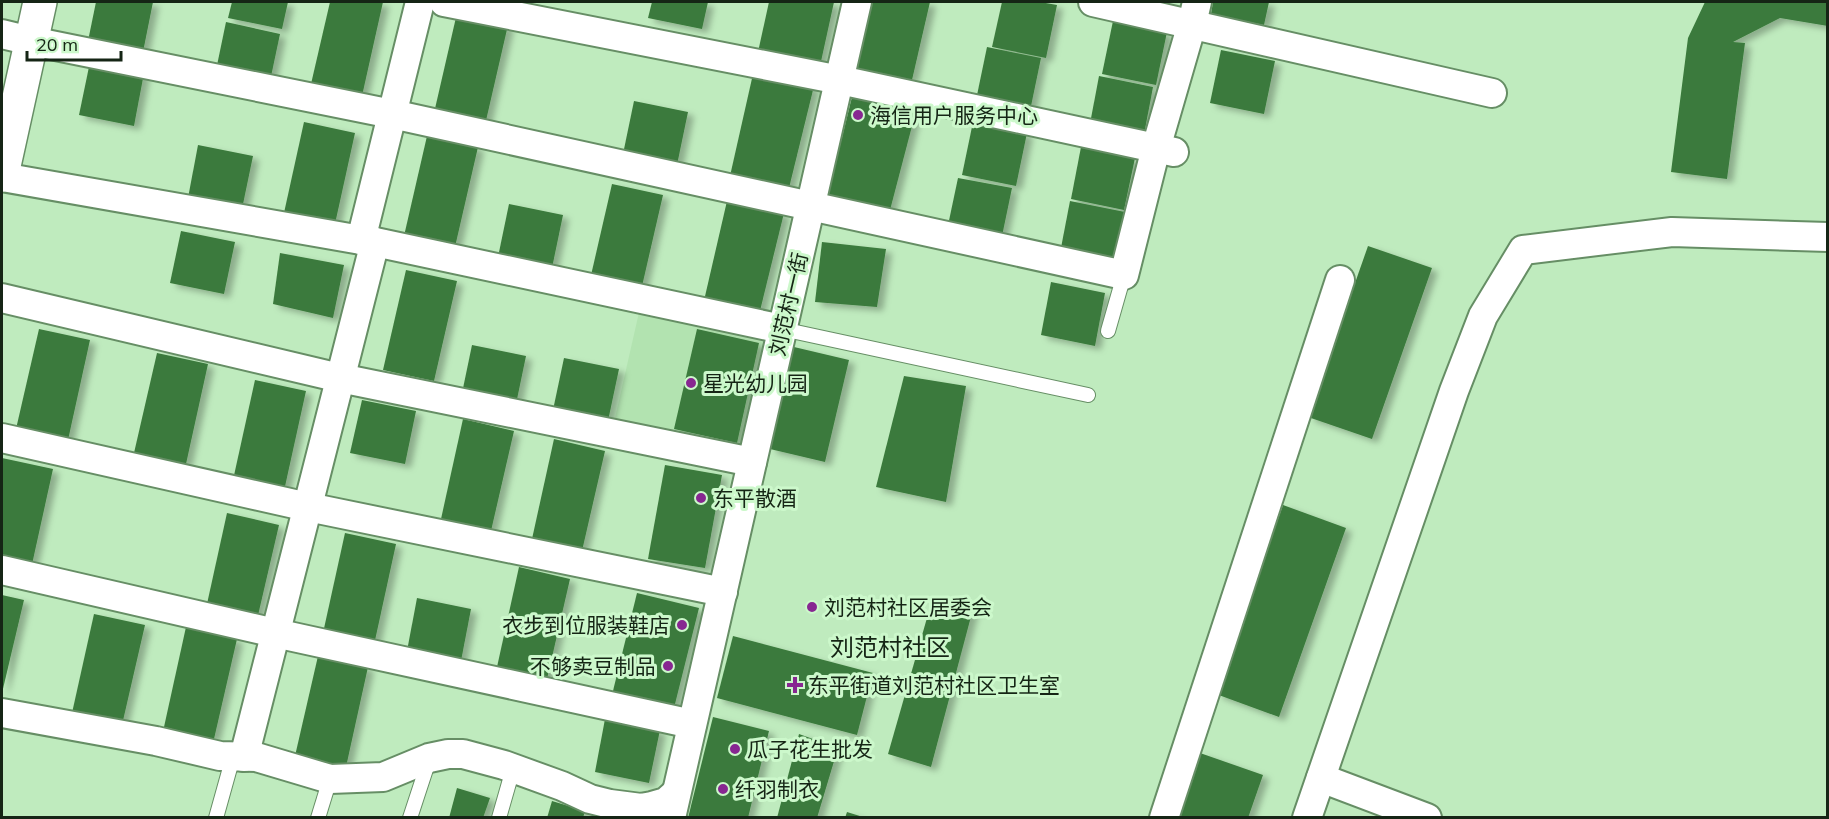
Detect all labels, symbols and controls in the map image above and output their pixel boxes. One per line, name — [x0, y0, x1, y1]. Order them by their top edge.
scale bar — [27, 24, 122, 62]
text: 20 m — [36, 33, 78, 56]
place label: 海信用户服务中心 — [870, 102, 1038, 128]
marker: 海信用户服务中心 — [851, 108, 865, 122]
street label: 刘范村一街 — [764, 250, 812, 358]
place label: 星光幼儿园 — [703, 370, 808, 396]
marker: 星光幼儿园 — [684, 376, 698, 390]
place label: 东平散酒 — [713, 485, 797, 511]
marker: 东平散酒 — [694, 491, 708, 505]
place label: 刘范村社区居委会 — [824, 594, 992, 620]
marker: 刘范村社区居委会 — [805, 600, 819, 614]
place label: 衣步到位服装鞋店 — [502, 612, 670, 638]
marker: 衣步到位服装鞋店 — [675, 618, 689, 632]
district label: 刘范村社区 — [830, 632, 950, 662]
place label: 不够卖豆制品 — [530, 653, 656, 679]
marker: 不够卖豆制品 — [661, 659, 675, 673]
place label: 东平街道刘范村社区卫生室 — [808, 672, 1060, 698]
marker: 东平街道刘范村社区卫生室 — [786, 676, 804, 694]
place label: 瓜子花生批发 — [747, 736, 873, 762]
marker: 瓜子花生批发 — [728, 742, 742, 756]
place label: 纤羽制衣 — [735, 776, 819, 802]
marker: 纤羽制衣 — [716, 782, 730, 796]

